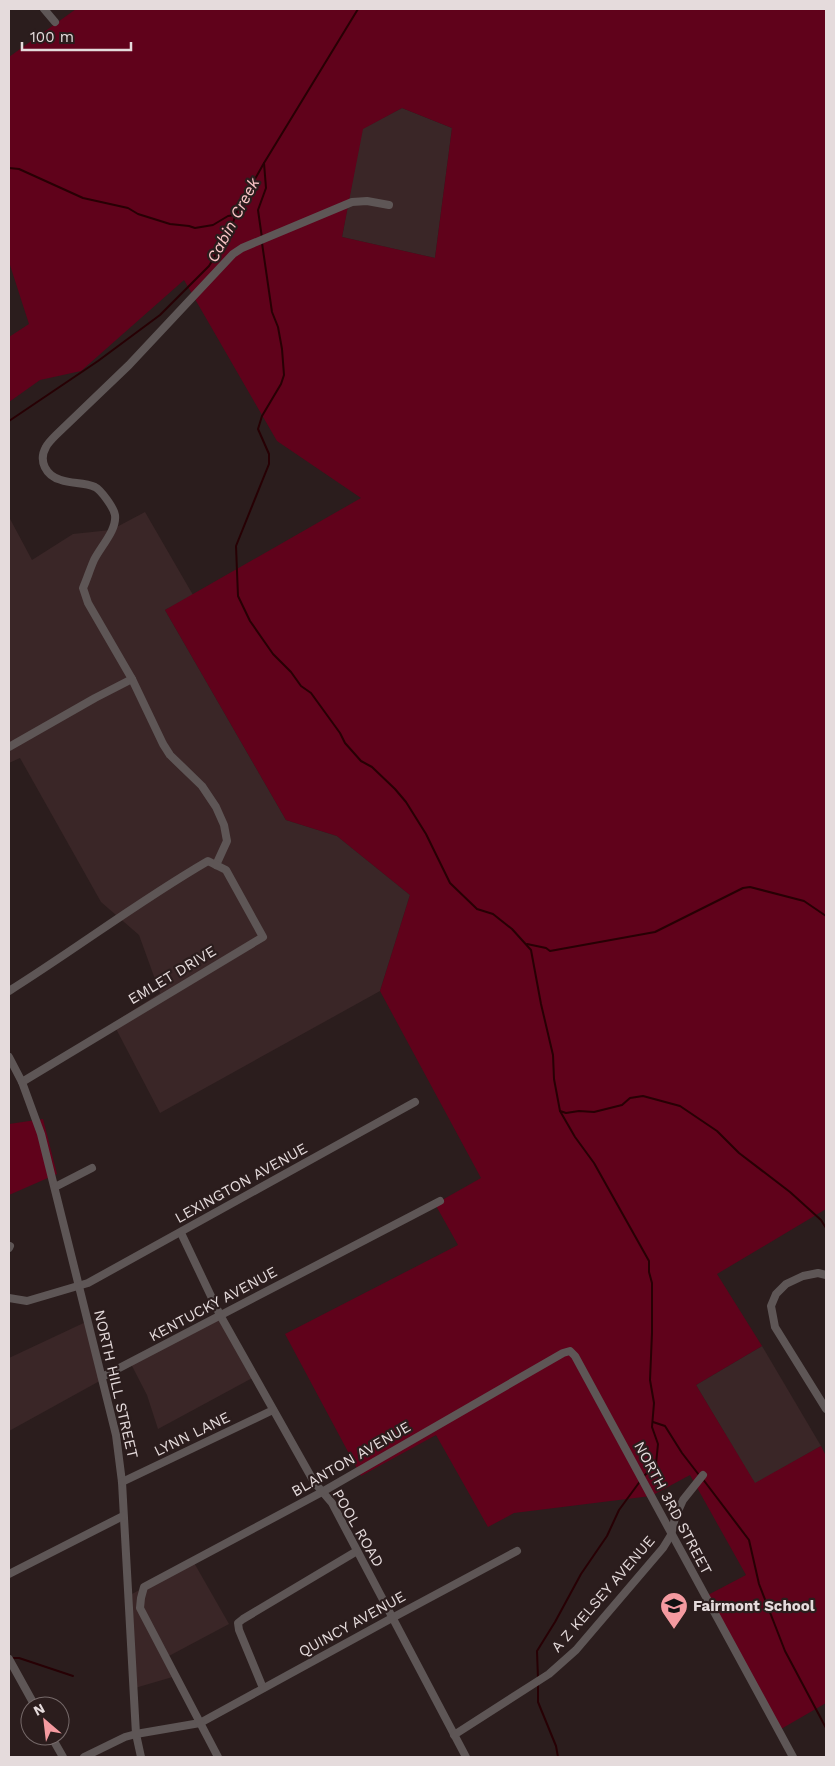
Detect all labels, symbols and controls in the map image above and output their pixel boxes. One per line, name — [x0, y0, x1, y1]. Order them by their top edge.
scale bar — [22, 20, 131, 52]
text: 100 m — [30, 28, 74, 46]
water label: Cabin Creek — [203, 173, 264, 266]
street label: EMLET DRIVE — [125, 942, 219, 1008]
street label: LEXINGTON AVENUE — [172, 1139, 310, 1227]
street label: KENTUCKY AVENUE — [146, 1263, 280, 1345]
street label: NORTH HILL STREET — [90, 1308, 142, 1460]
street label: LYNN LANE — [151, 1408, 233, 1460]
street label: BLANTON AVENUE — [288, 1418, 414, 1500]
street label: NORTH 3RD STREET — [630, 1438, 716, 1578]
street label: POOL ROAD — [329, 1486, 387, 1570]
street label: A Z KELSEY AVENUE — [547, 1532, 659, 1656]
street label: QUINCY AVENUE — [295, 1587, 409, 1661]
school or university icon: Fairmont School — [659, 1591, 689, 1630]
place label: Fairmont School — [693, 1597, 815, 1615]
north arrow — [20, 1696, 70, 1746]
text: N — [31, 1700, 47, 1719]

